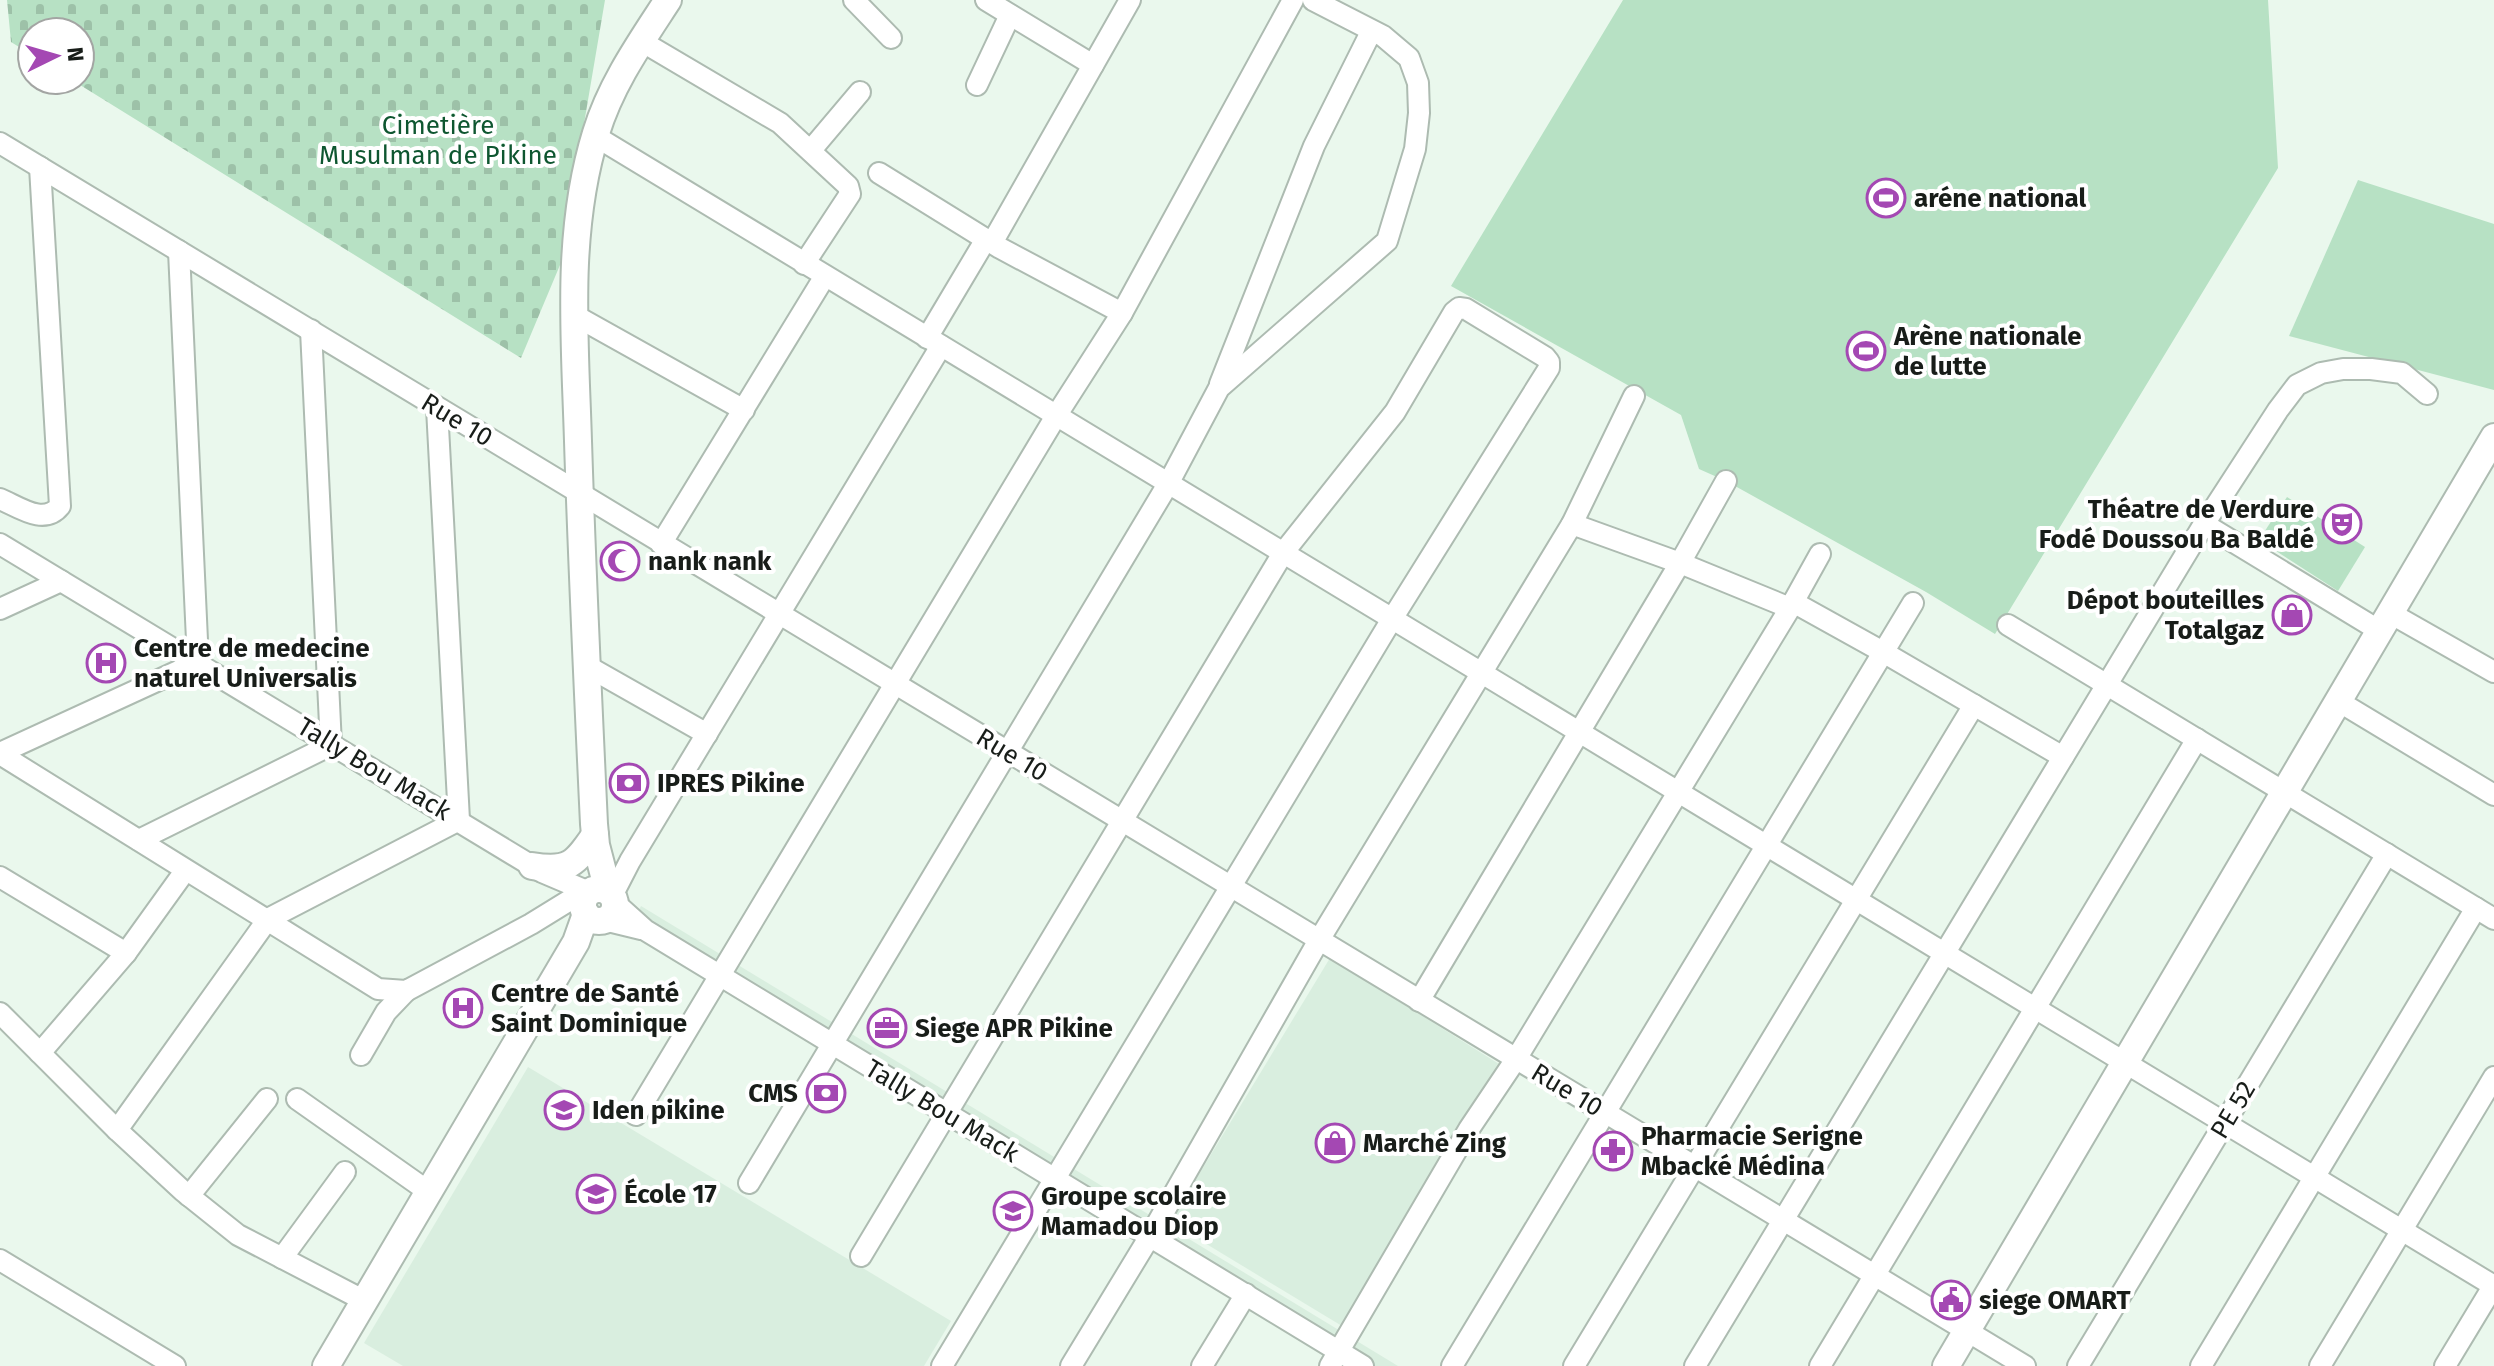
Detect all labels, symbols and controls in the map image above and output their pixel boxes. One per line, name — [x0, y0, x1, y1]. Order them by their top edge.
north arrow — [16, 16, 96, 96]
text: N — [61, 46, 90, 63]
park label: Cimetière Musulman de Pikine — [319, 110, 557, 171]
sports icon: aréne national — [1865, 177, 1907, 219]
place label: aréne national — [1914, 183, 2087, 214]
place label: Arène nationale de lutte — [1893, 321, 2082, 382]
sports icon: Arène nationale de lutte — [1845, 330, 1887, 372]
street label: Rue 10 — [416, 387, 498, 453]
place label: Théatre de Verdure Fodé Doussou Ba Baldé — [2039, 494, 2314, 555]
theatre icon: Théatre de Verdure Fodé Doussou Ba Baldé — [2321, 503, 2363, 545]
mosque icon: nank nank — [599, 540, 641, 582]
place label: nank nank — [648, 546, 772, 577]
place label: Dépot bouteilles Totalgaz — [2067, 585, 2264, 646]
shop icon: Dépot bouteilles Totalgaz — [2271, 594, 2313, 636]
place label: Centre de medecine naturel Universalis — [134, 633, 370, 694]
hospital icon: Centre de medecine naturel Universalis — [85, 642, 127, 684]
street label: Tally Bou Mack — [292, 711, 457, 827]
street label: Rue 10 — [971, 722, 1053, 788]
bank icon: IPRES Pikine — [608, 762, 650, 804]
place label: IPRES Pikine — [657, 768, 805, 799]
place label: Centre de Santé Saint Dominique — [491, 978, 687, 1039]
hospital icon: Centre de Santé Saint Dominique — [442, 987, 484, 1029]
office icon: Siege APR Pikine — [866, 1007, 908, 1049]
place label: Siege APR Pikine — [915, 1013, 1113, 1044]
street label: Tally Bou Mack — [860, 1053, 1025, 1169]
street label: Rue 10 — [1526, 1057, 1608, 1123]
bank icon: CMS — [805, 1072, 847, 1114]
street label: PE 52 — [2204, 1076, 2262, 1144]
place label: CMS — [748, 1078, 798, 1109]
school or university icon: Iden pikine — [543, 1089, 585, 1131]
place label: Iden pikine — [592, 1095, 725, 1126]
place label: Pharmacie Serigne Mbacké Médina — [1641, 1121, 1863, 1182]
shop icon: Marché Zing — [1314, 1122, 1356, 1164]
place label: Marché Zing — [1363, 1128, 1507, 1159]
pharmacy icon: Pharmacie Serigne Mbacké Médina — [1592, 1130, 1634, 1172]
school or university icon: École 17 — [575, 1173, 617, 1215]
place label: École 17 — [624, 1178, 717, 1210]
place label: Groupe scolaire Mamadou Diop — [1041, 1181, 1226, 1242]
school or university icon: Groupe scolaire Mamadou Diop — [992, 1190, 1034, 1232]
public building icon: siege OMART — [1930, 1279, 1972, 1321]
place label: siege OMART — [1979, 1285, 2132, 1316]

